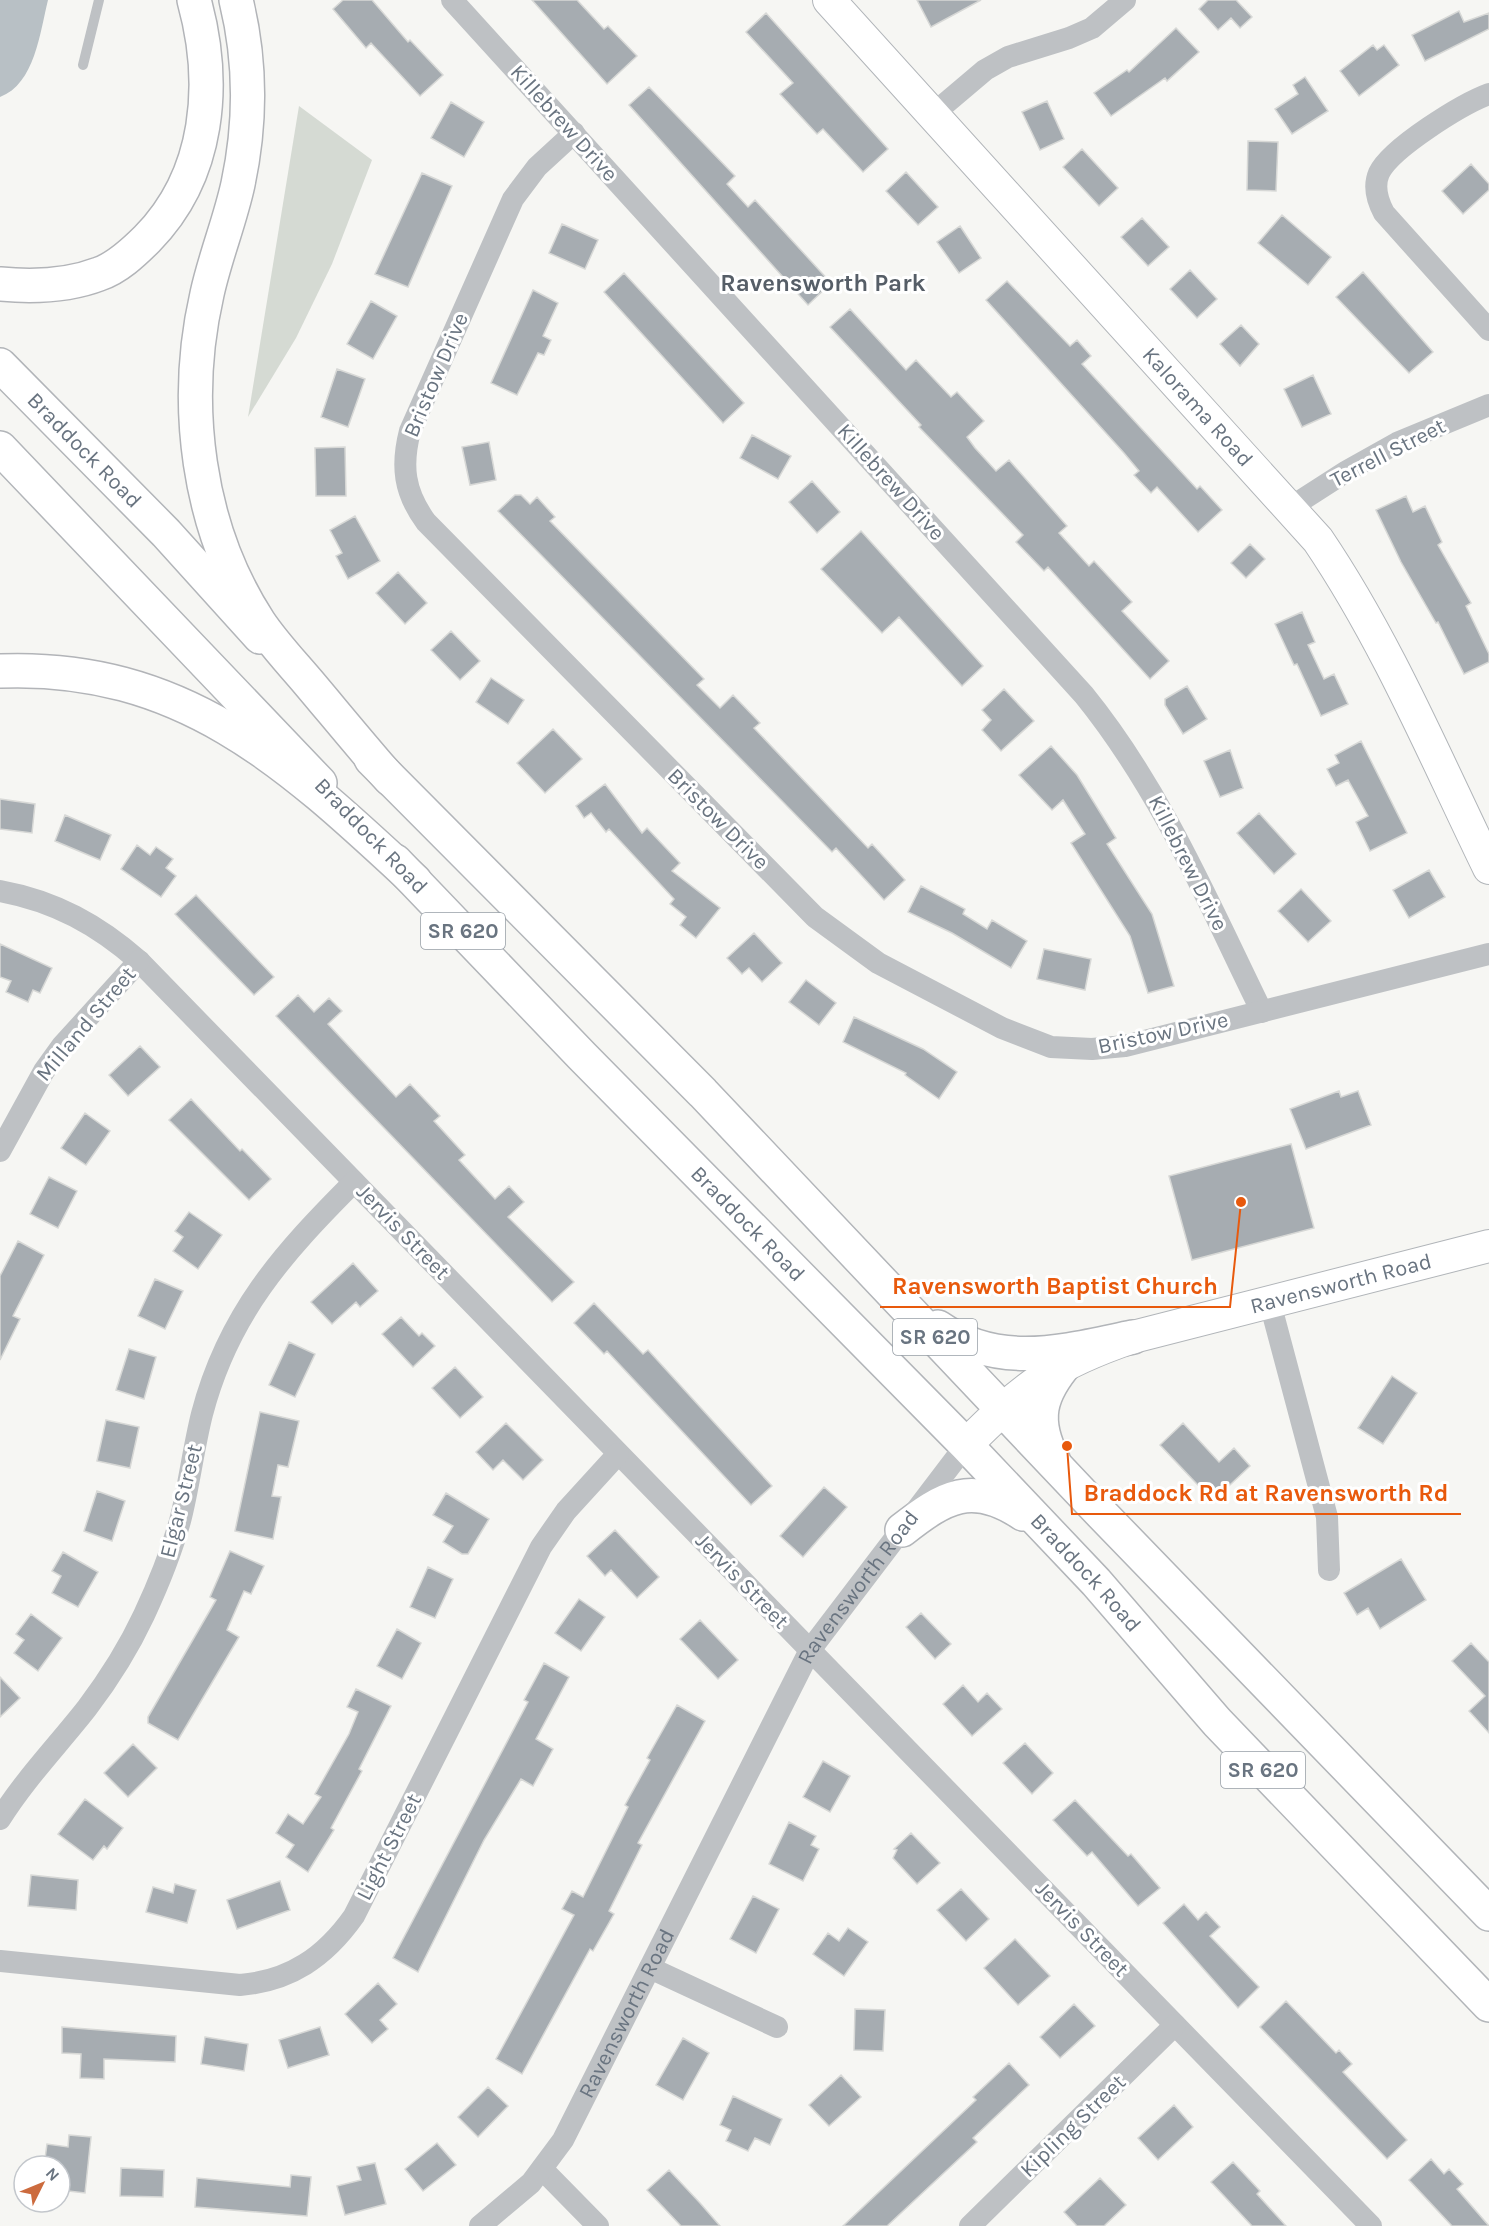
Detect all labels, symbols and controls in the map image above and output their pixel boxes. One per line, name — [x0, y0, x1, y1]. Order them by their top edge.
street label: Killebrew Drive — [505, 59, 623, 187]
district label: Ravensworth Park — [720, 269, 926, 297]
street label: Bristow Drive — [398, 309, 474, 441]
street label: Kalorama Road — [1137, 342, 1258, 472]
street label: Braddock Road — [22, 387, 147, 513]
street label: Terrell Street — [1326, 413, 1450, 493]
street label: Killebrew Drive — [832, 418, 950, 546]
street label: Bristow Drive — [662, 763, 774, 875]
street label: Braddock Road — [309, 772, 433, 900]
street label: Killebrew Drive — [1143, 791, 1233, 935]
road number: SR 620 — [421, 913, 505, 949]
street label: Milland Street — [31, 961, 141, 1087]
street label: Bristow Drive — [1095, 1007, 1231, 1059]
street label: Braddock Road — [685, 1161, 810, 1287]
street label: Jervis Street — [351, 1179, 455, 1285]
street label: Ravensworth Road — [1247, 1248, 1434, 1320]
callout: Ravensworth Baptist Church — [880, 1265, 1230, 1307]
text: Ravensworth Baptist Church — [892, 1272, 1218, 1300]
road number: SR 620 — [893, 1319, 977, 1355]
street label: Elgar Street — [154, 1441, 208, 1561]
callout: Braddock Rd at Ravensworth Rd — [1072, 1472, 1461, 1514]
text: Braddock Rd at Ravensworth Rd — [1083, 1479, 1449, 1507]
street label: Ravensworth Road — [792, 1505, 925, 1669]
street label: Braddock Road — [1025, 1508, 1146, 1638]
street label: Jervis Street — [690, 1528, 794, 1634]
road number: SR 620 — [1221, 1752, 1305, 1788]
street label: Light Street — [351, 1789, 427, 1905]
street label: Jervis Street — [1030, 1876, 1134, 1982]
street label: Ravensworth Road — [573, 1924, 680, 2102]
street label: Kipling Street — [1015, 2069, 1131, 2183]
north arrow — [12, 2154, 72, 2214]
text: N — [42, 2163, 63, 2185]

